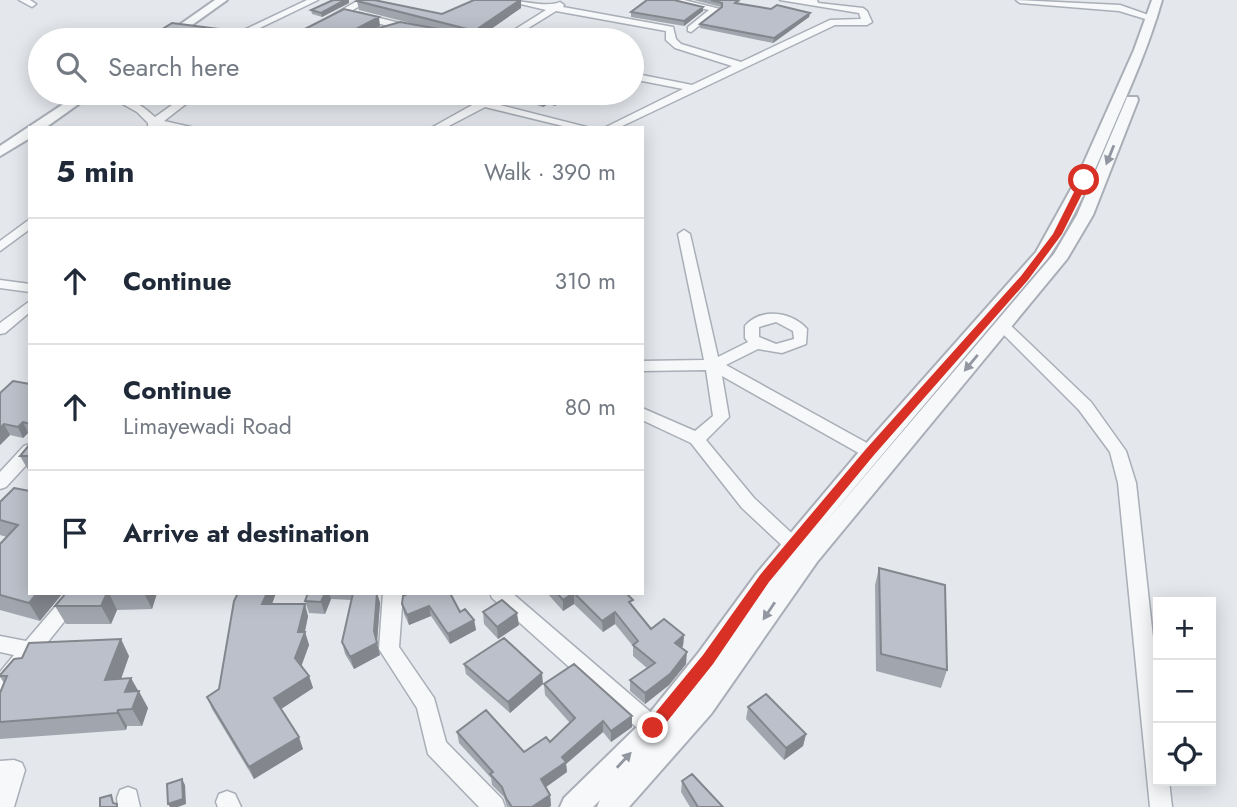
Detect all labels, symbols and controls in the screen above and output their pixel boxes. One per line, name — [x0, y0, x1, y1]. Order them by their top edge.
search box — [28, 28, 644, 105]
icon: search — [52, 48, 90, 86]
text: Search here — [108, 48, 240, 86]
one-way arrow — [1104, 145, 1115, 166]
text: 5 min — [56, 150, 134, 193]
text: Walk · 390 m — [484, 155, 616, 189]
route start — [1068, 164, 1099, 195]
icon: ahead — [56, 262, 94, 300]
text: Continue — [123, 262, 232, 300]
text: 310 m — [554, 264, 616, 298]
one-way arrow — [964, 355, 979, 372]
text: Continue — [123, 371, 232, 409]
icon: ahead — [56, 388, 94, 426]
text: 80 m — [565, 390, 616, 424]
text: Limayewadi Road — [123, 409, 292, 443]
icon: arrive — [56, 514, 94, 552]
text: Arrive at destination — [123, 514, 370, 552]
map controls — [1153, 597, 1216, 786]
button: + — [1153, 597, 1216, 660]
one-way arrow — [762, 602, 776, 620]
button: − — [1153, 660, 1216, 723]
route end — [637, 712, 668, 743]
button: locate — [1153, 723, 1216, 786]
one-way arrow — [615, 752, 631, 769]

